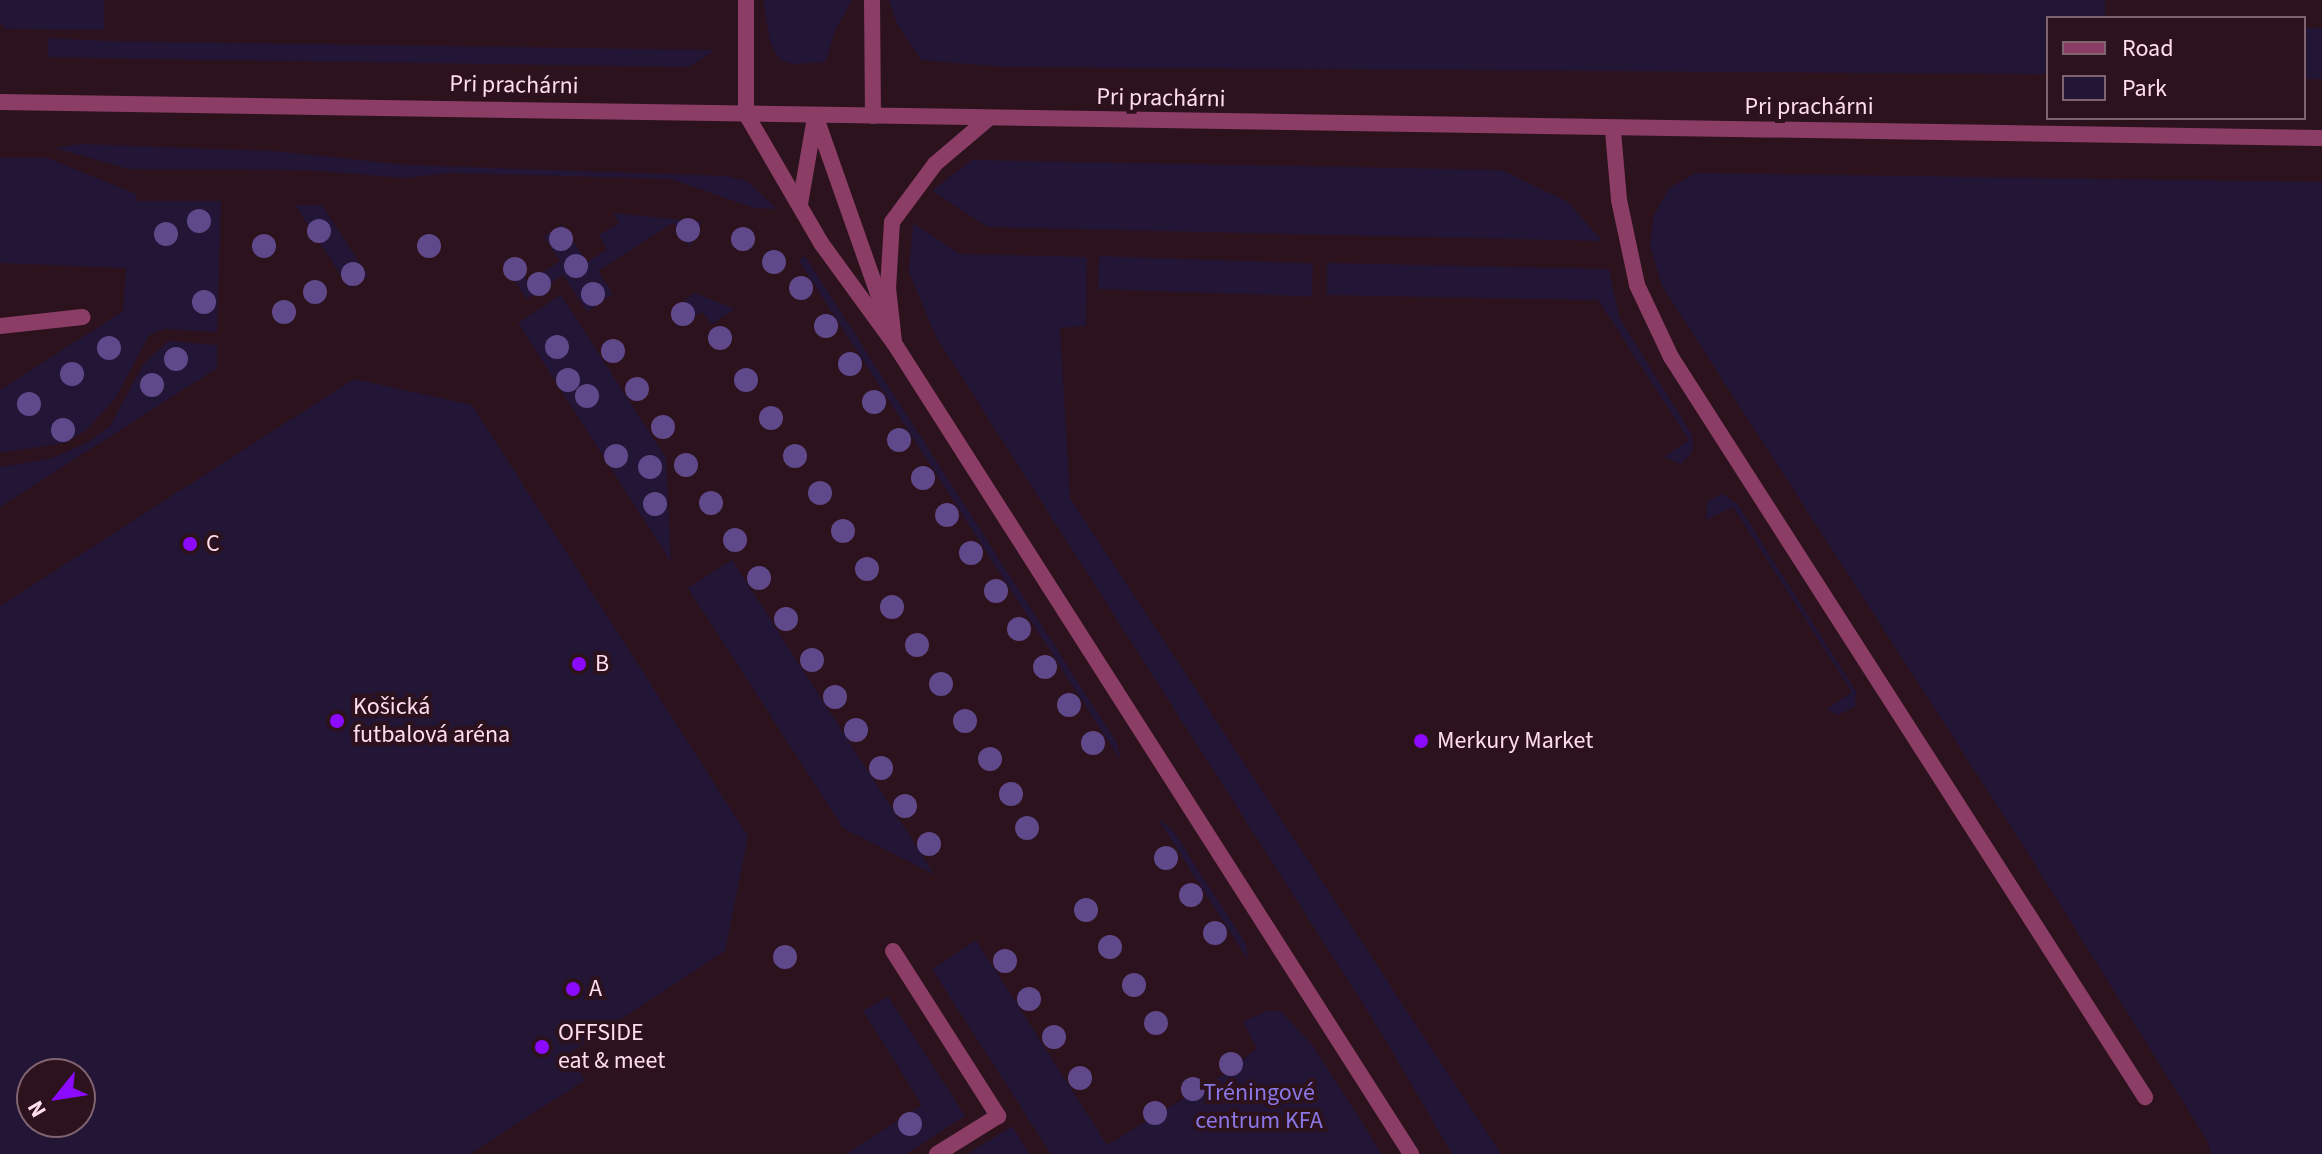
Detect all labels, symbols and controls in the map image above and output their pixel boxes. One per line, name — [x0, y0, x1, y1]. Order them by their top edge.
legend — [2046, 16, 2306, 120]
text: Road — [2122, 31, 2174, 66]
street label: Pri prachárni — [449, 69, 579, 101]
text: Park — [2122, 71, 2167, 106]
street label: Pri prachárni — [1096, 82, 1226, 114]
street label: Pri prachárni — [1744, 93, 1874, 121]
place label: C — [206, 530, 220, 558]
marker: C — [181, 535, 199, 553]
place label: B — [595, 650, 609, 678]
marker: B — [570, 655, 588, 673]
place label: Košická futbalová aréna — [353, 693, 510, 749]
marker: Košická futbalová aréna — [328, 712, 346, 730]
place label: Merkury Market — [1437, 727, 1593, 755]
marker: Merkury Market — [1412, 732, 1430, 750]
place label: A — [589, 975, 602, 1003]
marker: A — [564, 980, 582, 998]
place label: OFFSIDE eat & meet — [558, 1019, 665, 1075]
marker: OFFSIDE eat & meet — [533, 1038, 551, 1056]
north arrow — [16, 1058, 96, 1138]
park label: Tréningové centrum KFA — [1195, 1079, 1323, 1135]
text: N — [19, 1095, 54, 1123]

